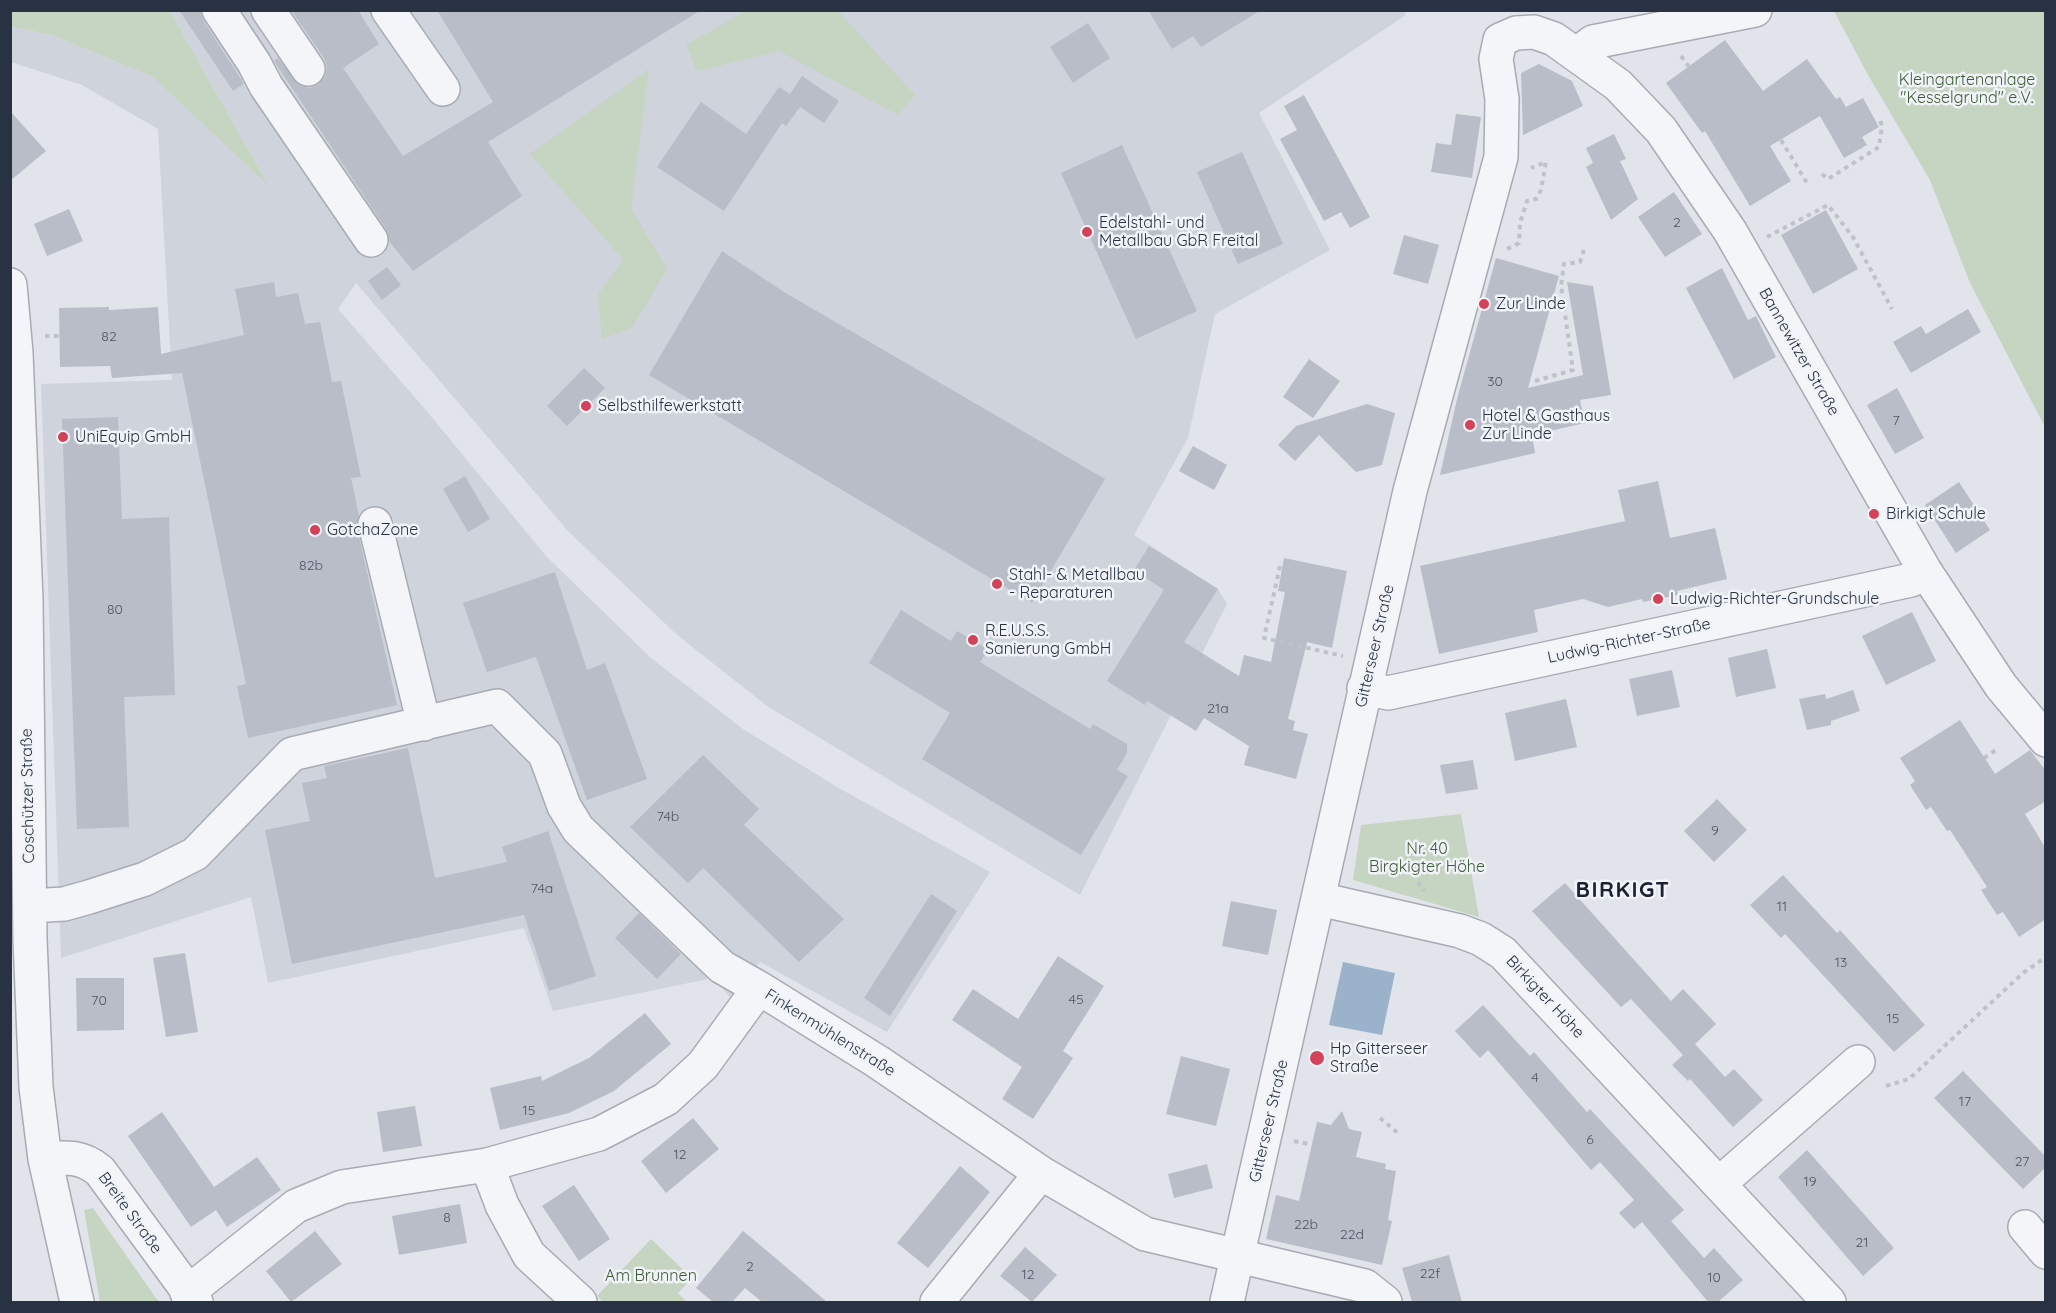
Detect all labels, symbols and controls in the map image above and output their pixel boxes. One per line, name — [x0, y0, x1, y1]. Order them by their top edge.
park label: Kleingartenanlage "Kesselgrund" e.V. — [1899, 70, 2035, 108]
place label: Edelstahl- und Metallbau GbR Freital — [1099, 213, 1258, 251]
house number: 2 — [1673, 215, 1681, 231]
marker: Edelstahl- und Metallbau GbR Freital — [1080, 225, 1094, 239]
street label: Bannewitzer Straße — [1755, 285, 1843, 419]
place label: Zur Linde — [1496, 294, 1566, 314]
marker: Zur Linde — [1477, 297, 1491, 311]
house number: 82 — [101, 329, 117, 345]
house number: 30 — [1487, 374, 1503, 390]
place label: Selbsthilfewerkstatt — [598, 396, 742, 416]
marker: Selbsthilfewerkstatt — [579, 399, 593, 413]
place label: Hotel & Gasthaus Zur Linde — [1482, 406, 1610, 444]
house number: 7 — [1892, 413, 1900, 429]
marker: Hotel & Gasthaus Zur Linde — [1463, 418, 1477, 432]
place label: UniEquip GmbH — [75, 427, 191, 447]
marker: UniEquip GmbH — [56, 430, 70, 444]
place label: Birkigt Schule — [1886, 504, 1986, 524]
marker: Birkigt Schule — [1867, 507, 1881, 521]
place label: GotchaZone — [327, 520, 418, 540]
marker: GotchaZone — [308, 523, 322, 537]
house number: 82b — [299, 558, 323, 574]
place label: Stahl- & Metallbau - Reparaturen — [1009, 565, 1145, 603]
marker: Stahl- & Metallbau - Reparaturen — [990, 577, 1004, 591]
street label: Gitterseer Straße — [1352, 583, 1398, 709]
place label: Ludwig-Richter-Grundschule — [1670, 589, 1879, 609]
marker: Ludwig-Richter-Grundschule — [1651, 592, 1665, 606]
house number: 80 — [107, 602, 123, 618]
street label: Ludwig-Richter-Straße — [1546, 614, 1712, 668]
place label: R.E.U.S.S. Sanierung GmbH — [985, 621, 1111, 659]
marker: R.E.U.S.S. Sanierung GmbH — [966, 633, 980, 647]
house number: 21a — [1207, 701, 1229, 717]
street label: Coschützer Straße — [17, 728, 39, 864]
house number: 74b — [657, 809, 679, 825]
house number: 9 — [1711, 823, 1719, 839]
park label: Nr. 40 Birgkigter Höhe — [1369, 839, 1485, 877]
district label: BIRKIGT — [1575, 877, 1671, 903]
house number: 74a — [531, 881, 553, 897]
house number: 11 — [1777, 899, 1787, 915]
street label: Birkigter Höhe — [1502, 952, 1588, 1042]
house number: 13 — [1835, 955, 1847, 971]
street label: Finkenmühlenstraße — [761, 985, 899, 1081]
house number: 45 — [1068, 992, 1084, 1008]
house number: 70 — [91, 993, 107, 1009]
house number: 15 — [1887, 1011, 1899, 1027]
place label: Hp Gitterseer Straße — [1330, 1039, 1428, 1077]
marker: Hp Gitterseer Straße — [1308, 1049, 1326, 1067]
street label: Gitterseer Straße — [1246, 1058, 1292, 1184]
house number: 4 — [1531, 1070, 1539, 1086]
house number: 17 — [1959, 1094, 1971, 1110]
house number: 15 — [523, 1103, 535, 1119]
house number: 6 — [1586, 1132, 1594, 1148]
house number: 12 — [674, 1147, 686, 1163]
house number: 27 — [2015, 1154, 2029, 1170]
street label: Breite Straße — [94, 1168, 166, 1258]
house number: 19 — [1804, 1174, 1816, 1190]
house number: 8 — [443, 1210, 451, 1226]
house number: 22b — [1294, 1217, 1318, 1233]
house number: 22d — [1340, 1227, 1364, 1243]
house number: 21 — [1856, 1235, 1868, 1251]
house number: 2 — [746, 1259, 754, 1275]
park label: Am Brunnen — [605, 1266, 697, 1286]
house number: 22f — [1420, 1266, 1440, 1282]
house number: 12 — [1022, 1267, 1034, 1283]
house number: 10 — [1707, 1270, 1721, 1286]

